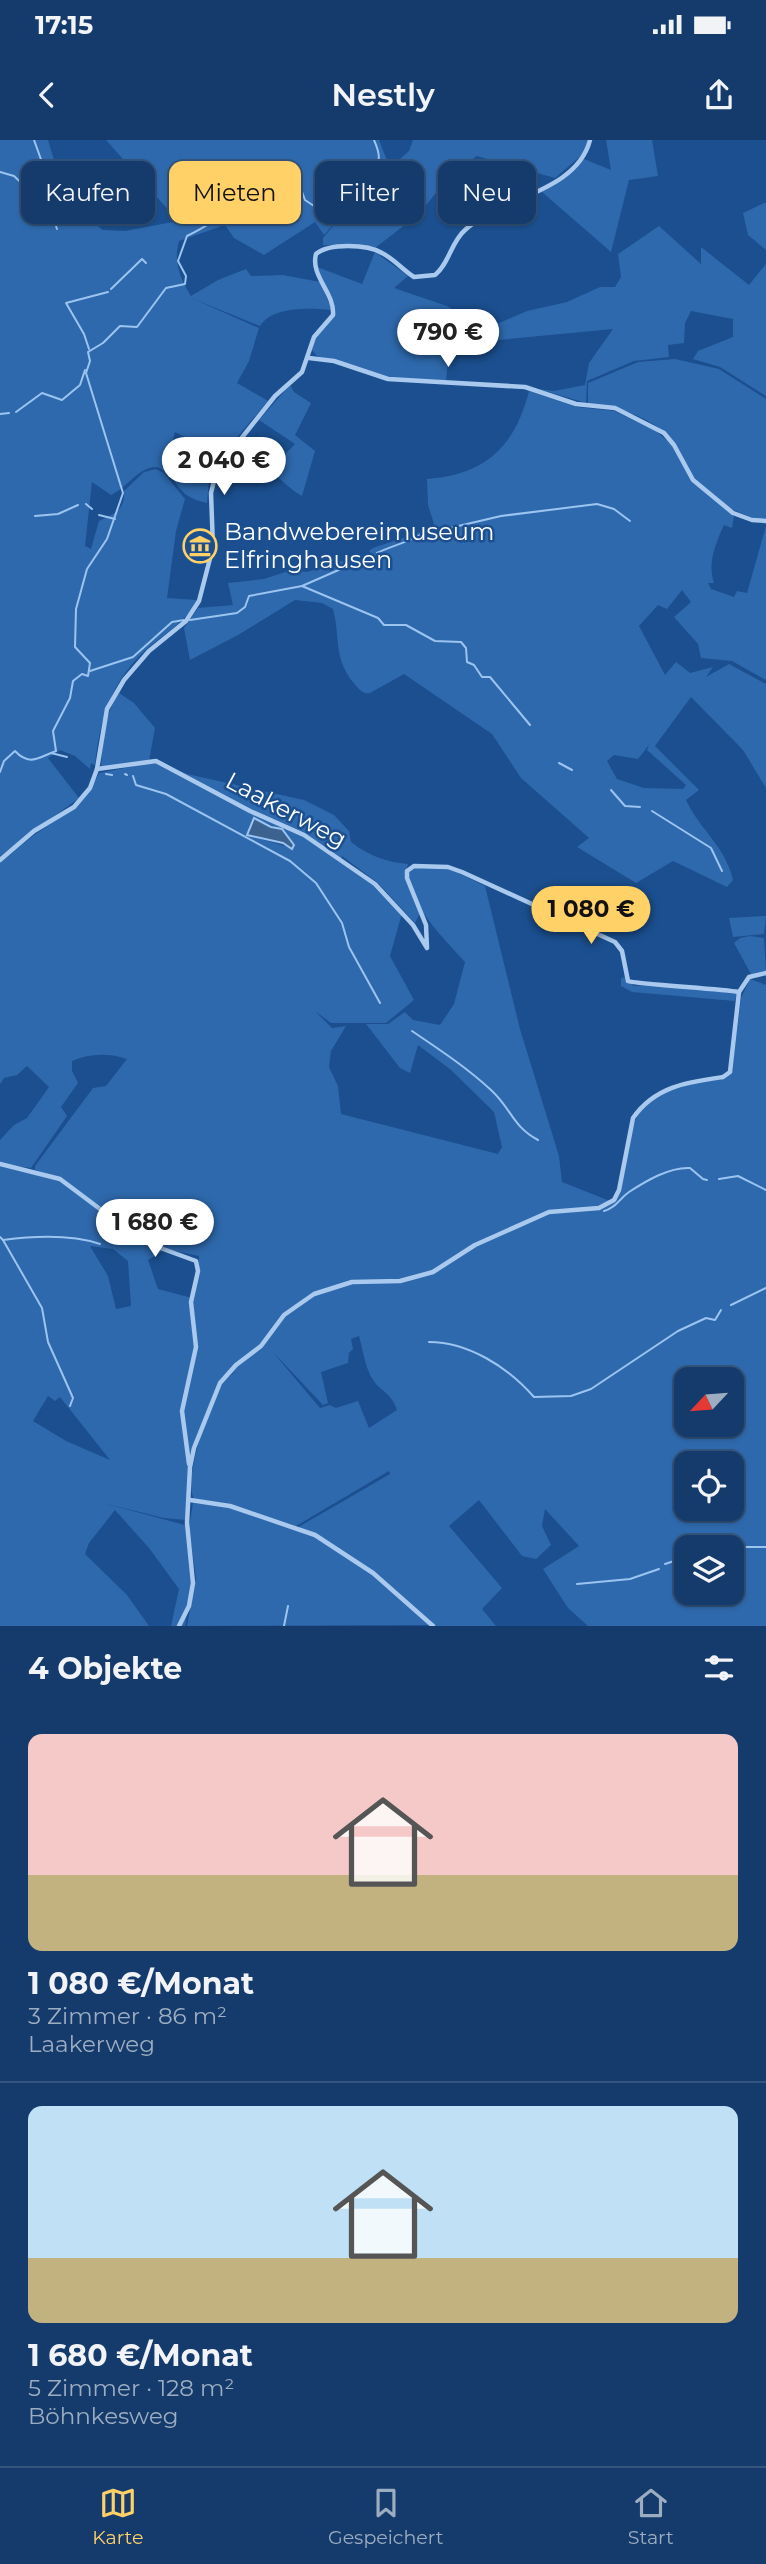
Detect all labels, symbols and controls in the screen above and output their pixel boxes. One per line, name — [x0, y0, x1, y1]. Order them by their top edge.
text: 17:15 — [35, 9, 93, 41]
text: Nestly — [331, 75, 435, 114]
icon: back — [28, 76, 66, 114]
icon: share — [700, 76, 738, 114]
chip: Kaufen — [21, 161, 155, 224]
chip: Mieten — [169, 161, 301, 224]
chip: Filter — [315, 161, 424, 224]
chip: Neu — [438, 161, 536, 224]
pin: 790 € — [399, 310, 497, 369]
text: 790 € — [413, 318, 483, 346]
pin: 2 040 € — [159, 438, 289, 497]
text: 2 040 € — [178, 446, 270, 474]
place label: Bandwebereimuseum Elfringhausen — [224, 517, 494, 574]
museum icon: Bandwebereimuseum Elfringhausen — [181, 527, 219, 565]
street label: Laakerweg — [221, 766, 352, 853]
pin: 1 080 € — [526, 886, 656, 946]
text: 1 080 € — [547, 895, 635, 923]
pin: 1 680 € — [90, 1200, 220, 1259]
text: 1 680 € — [112, 1208, 198, 1236]
north arrow — [674, 1367, 744, 1437]
map controls — [674, 1367, 744, 1605]
button: locate — [674, 1451, 744, 1521]
button: layers — [674, 1535, 744, 1605]
icon: filters — [700, 1649, 738, 1687]
text: 4 Objekte — [28, 1650, 182, 1687]
icon: home — [320, 1779, 446, 1905]
text: 1 080 €/Monat — [28, 1965, 254, 2002]
text: 3 Zimmer · 86 m² — [28, 2002, 227, 2030]
text: Laakerweg — [28, 2030, 155, 2058]
icon: home — [320, 2151, 446, 2277]
text: 1 680 €/Monat — [28, 2337, 253, 2374]
text: 5 Zimmer · 128 m² — [28, 2374, 234, 2402]
text: Böhnkesweg — [28, 2402, 179, 2430]
tab: Karte — [92, 2484, 143, 2549]
tab: Gespeichert — [328, 2484, 443, 2549]
tab: Start — [628, 2484, 674, 2549]

